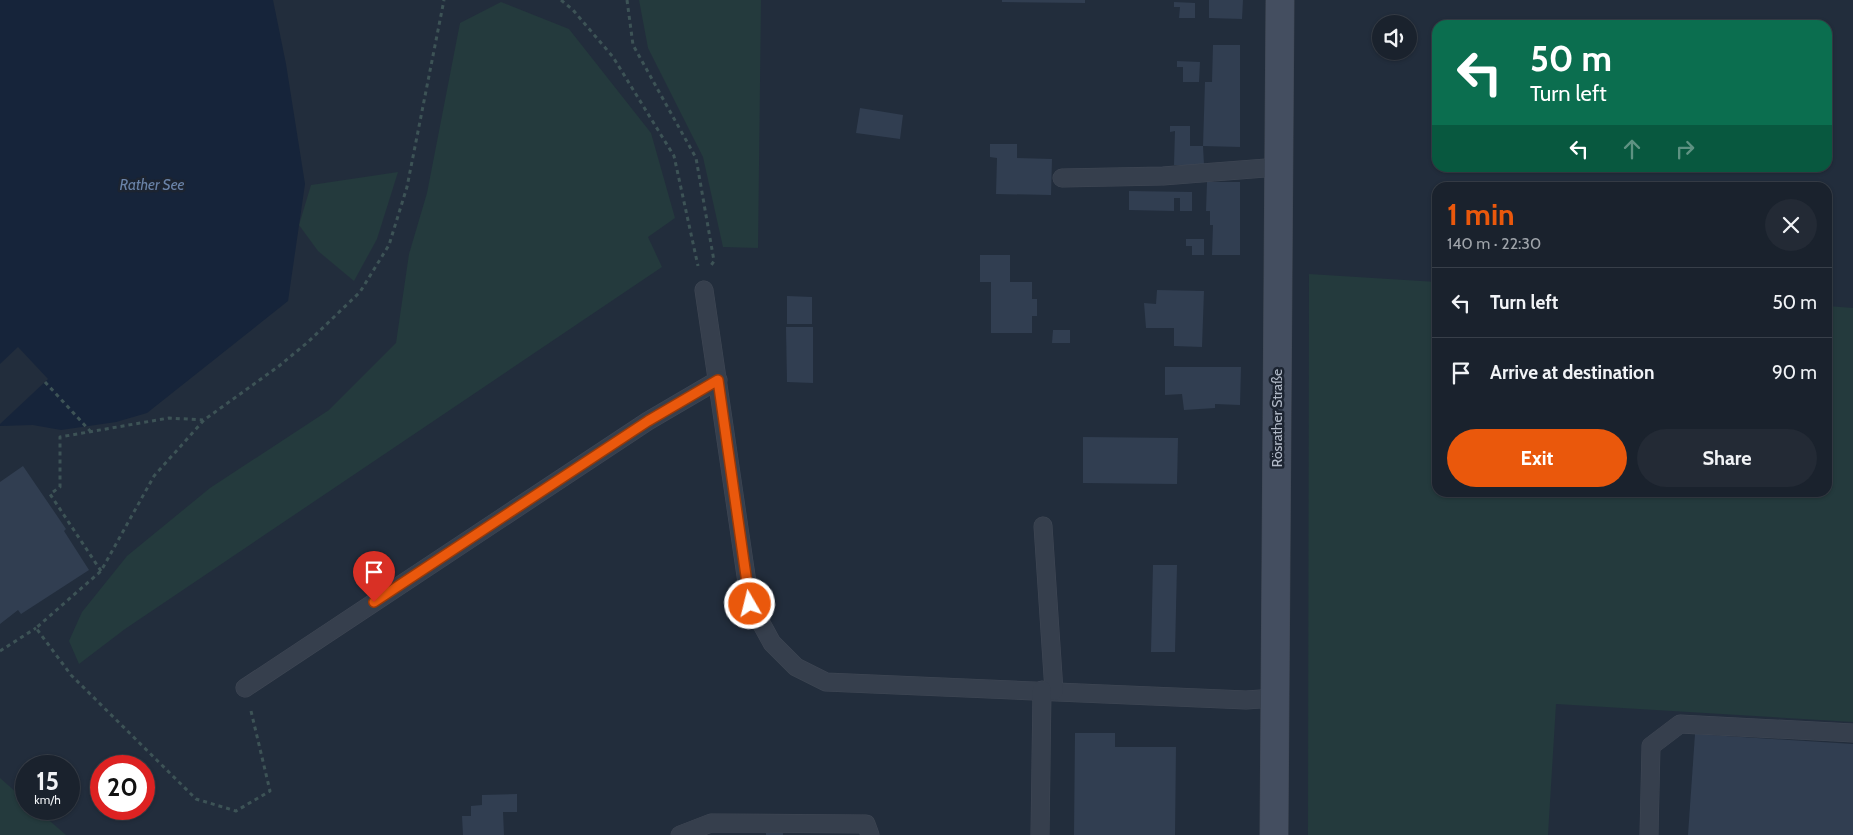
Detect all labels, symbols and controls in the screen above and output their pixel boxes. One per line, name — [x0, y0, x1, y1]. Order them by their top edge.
map controls — [1372, 15, 1417, 60]
button: sound — [1372, 15, 1417, 60]
text: 50 m — [1530, 37, 1612, 80]
icon: left — [1447, 40, 1512, 105]
text: Turn left — [1530, 80, 1607, 107]
icon: left — [1565, 135, 1593, 163]
icon: ahead — [1618, 135, 1646, 163]
icon: right — [1671, 135, 1699, 163]
water label: Rather See — [120, 176, 185, 194]
text: 1 min — [1447, 196, 1515, 233]
button: close — [1765, 199, 1817, 251]
text: 140 m · 22:30 — [1447, 234, 1541, 253]
icon: left — [1447, 289, 1475, 317]
text: Turn left — [1490, 291, 1558, 314]
text: 50 m — [1773, 291, 1817, 314]
icon: arrive — [1447, 359, 1475, 387]
text: Arrive at destination — [1490, 361, 1654, 384]
text: 90 m — [1772, 361, 1817, 384]
street label: Rösrather Straße — [1268, 369, 1286, 467]
button: Exit — [1447, 429, 1627, 487]
button: Share — [1637, 429, 1817, 487]
pin — [353, 551, 395, 602]
icon: arrive — [360, 558, 388, 586]
position arrow — [723, 577, 775, 629]
speed limit sign: 20 — [90, 755, 155, 820]
text: 15 — [36, 766, 59, 796]
text: km/h — [34, 792, 61, 807]

